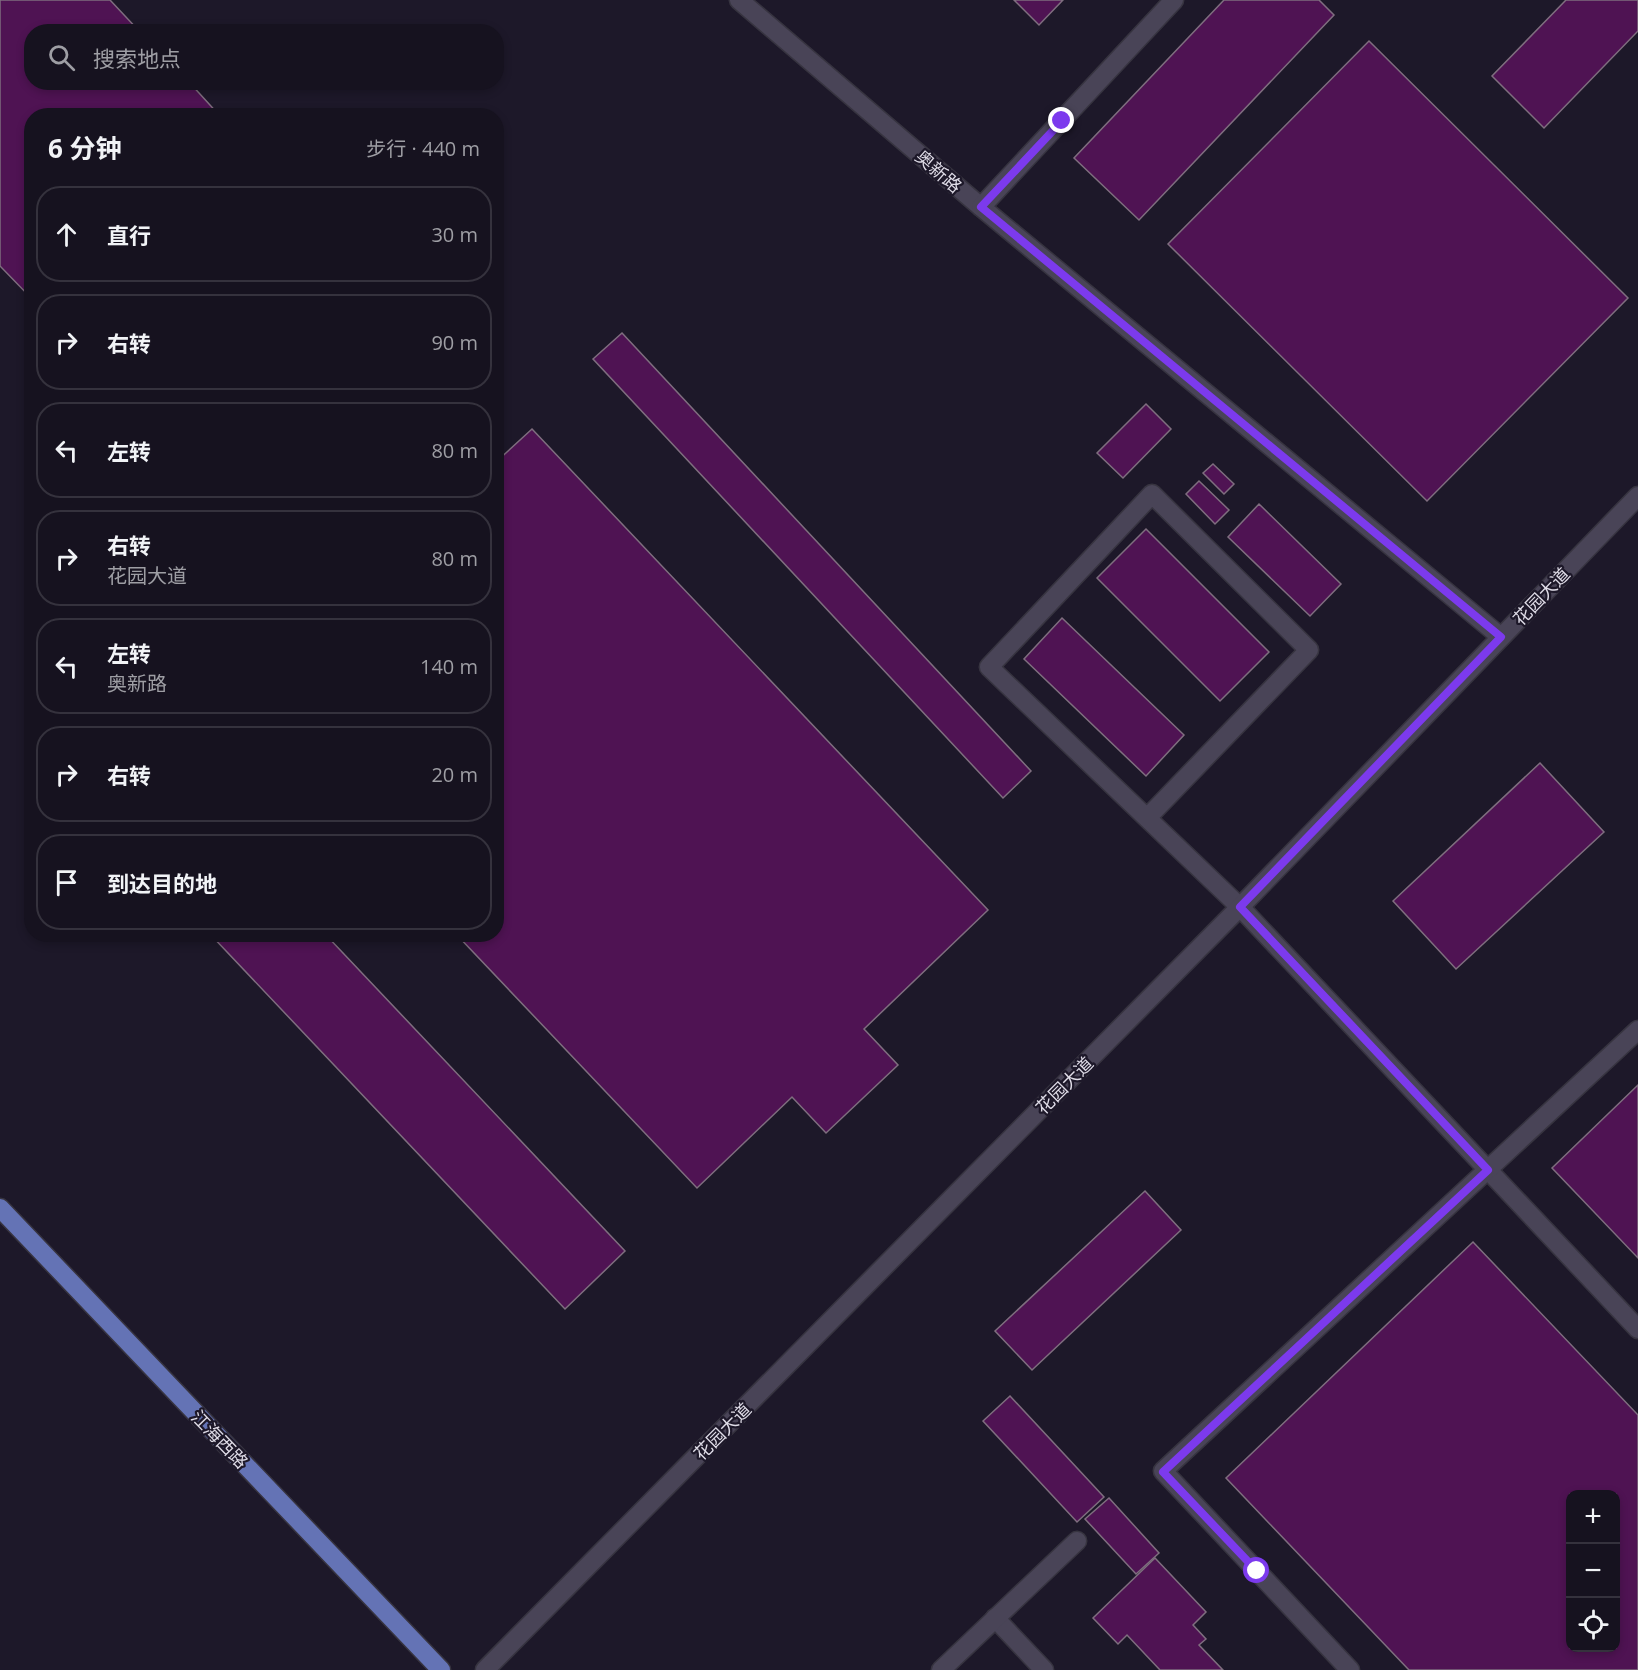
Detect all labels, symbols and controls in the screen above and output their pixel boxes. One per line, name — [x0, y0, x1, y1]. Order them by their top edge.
search box — [24, 24, 504, 90]
icon: search — [45, 41, 78, 74]
text: 搜索地点 — [93, 43, 181, 73]
route end — [1048, 107, 1074, 133]
text: 6 分钟 — [48, 130, 122, 166]
text: 步行 · 440 m — [366, 135, 480, 162]
street label: 奥新路 — [911, 144, 967, 198]
icon: ahead — [50, 218, 83, 251]
text: 直行 — [107, 220, 151, 250]
text: 30 m — [431, 221, 478, 248]
icon: right — [50, 326, 83, 359]
text: 右转 — [107, 328, 151, 358]
text: 90 m — [431, 329, 478, 356]
icon: left — [50, 434, 83, 467]
text: 左转 — [107, 436, 151, 466]
text: 80 m — [431, 437, 478, 464]
text: 右转 — [107, 530, 151, 560]
icon: right — [50, 542, 83, 575]
text: 80 m — [431, 545, 478, 572]
text: 花园大道 — [107, 562, 187, 589]
street label: 花园大道 — [1507, 562, 1575, 630]
text: 左转 — [107, 638, 151, 668]
icon: left — [50, 650, 83, 683]
text: 140 m — [420, 653, 478, 680]
text: 奥新路 — [107, 670, 167, 697]
icon: right — [50, 758, 83, 791]
text: 右转 — [107, 760, 151, 790]
text: 20 m — [431, 761, 478, 788]
icon: arrive — [50, 866, 83, 899]
text: 到达目的地 — [107, 868, 217, 898]
street label: 花园大道 — [1030, 1051, 1098, 1119]
street label: 花园大道 — [688, 1397, 756, 1465]
street label: 江海西路 — [186, 1405, 254, 1473]
map controls — [1566, 1490, 1620, 1652]
button: + — [1566, 1490, 1620, 1544]
button: − — [1566, 1544, 1620, 1598]
route start — [1243, 1557, 1269, 1583]
button: locate — [1566, 1598, 1620, 1652]

